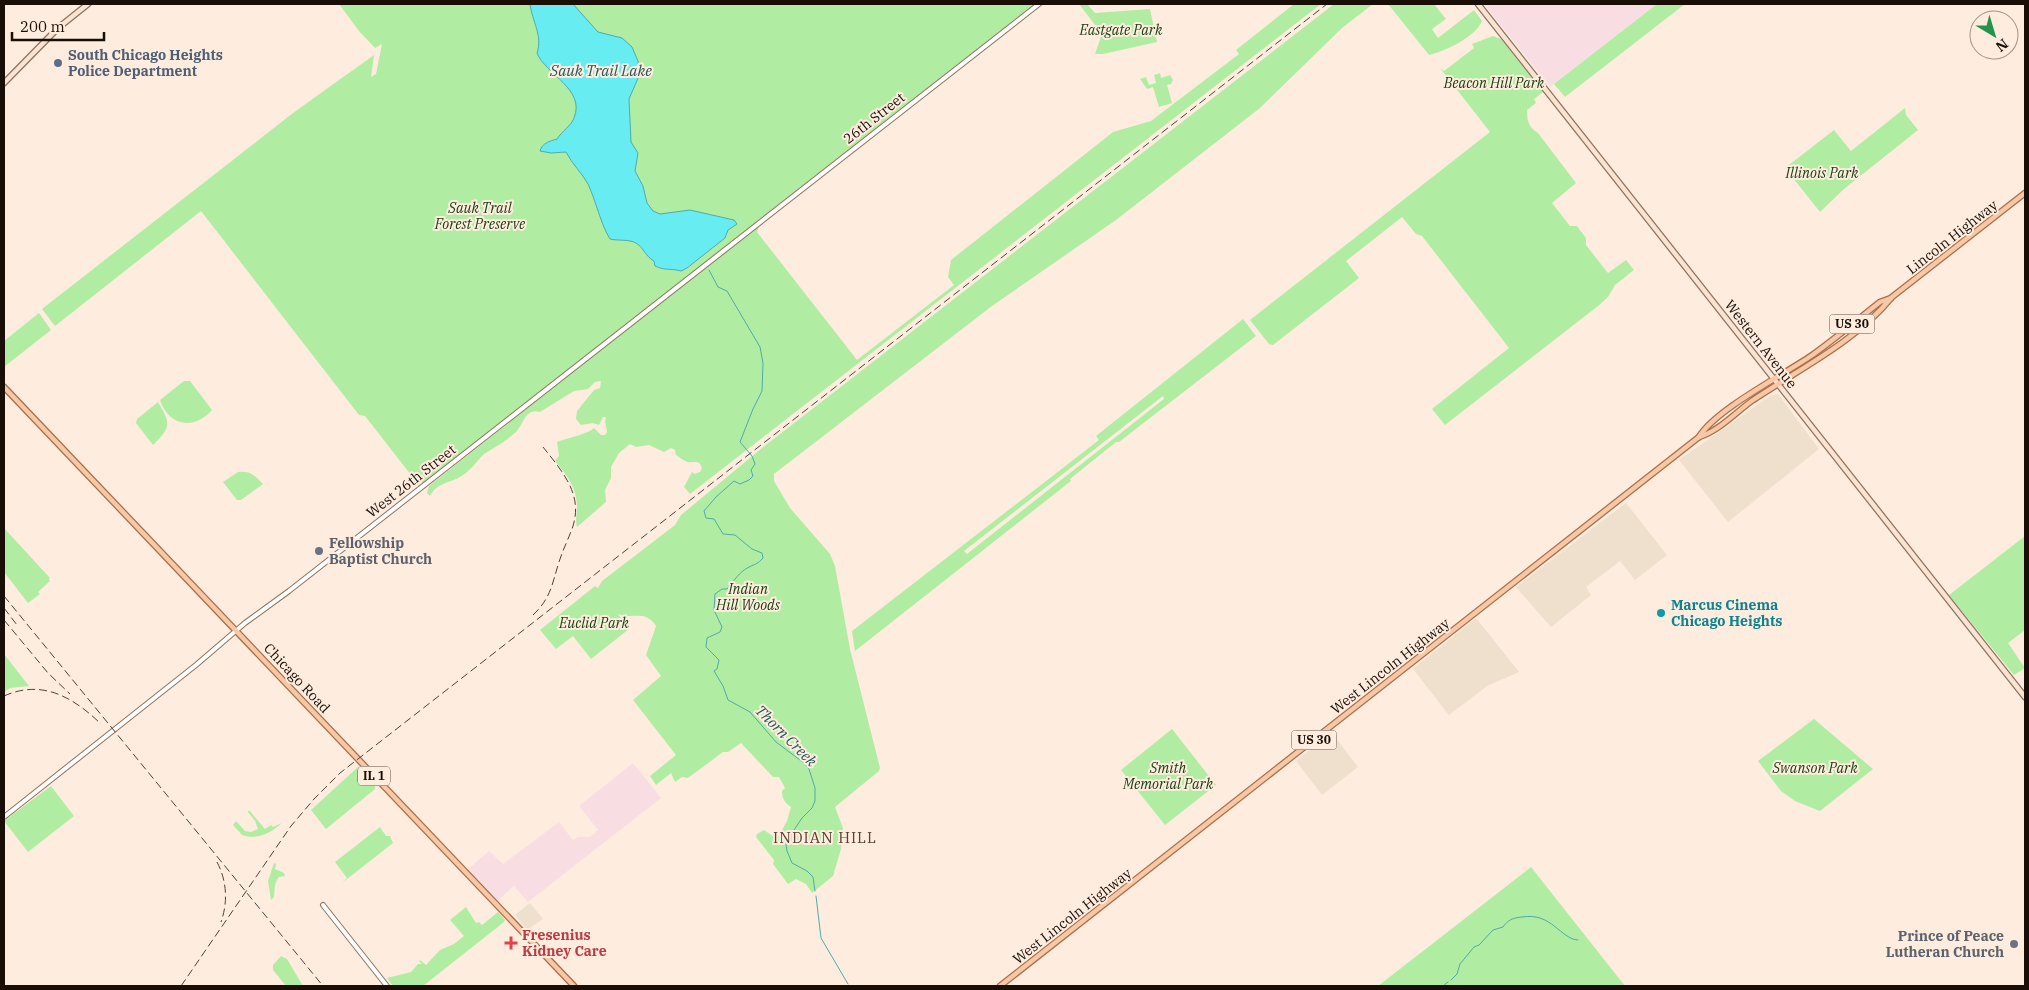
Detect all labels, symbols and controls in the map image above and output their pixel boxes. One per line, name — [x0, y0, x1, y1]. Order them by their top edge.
scale bar — [12, 10, 105, 42]
north arrow — [1969, 10, 2019, 60]
text: 200 m — [20, 17, 65, 36]
park label: Eastgate Park — [1079, 21, 1163, 39]
text: N — [1992, 35, 2012, 56]
place label: South Chicago Heights Police Department — [68, 46, 223, 80]
marker: South Chicago Heights Police Department — [52, 57, 64, 69]
water label: Sauk Trail Lake — [549, 61, 652, 80]
park label: Beacon Hill Park — [1443, 74, 1545, 92]
street label: 26th Street — [840, 88, 908, 148]
park label: Illinois Park — [1785, 164, 1859, 182]
street label: Lincoln Highway — [1903, 196, 2001, 278]
park label: Sauk Trail Forest Preserve — [434, 199, 526, 233]
street label: Western Avenue — [1721, 296, 1801, 392]
road number: US 30 — [1830, 314, 1874, 334]
street label: West 26th Street — [363, 441, 459, 521]
place label: Fellowship Baptist Church — [329, 534, 432, 568]
marker: Fellowship Baptist Church — [313, 545, 325, 557]
park label: Indian Hill Woods — [715, 580, 781, 614]
place label: Marcus Cinema Chicago Heights — [1671, 596, 1782, 630]
marker: Marcus Cinema Chicago Heights — [1655, 607, 1667, 619]
park label: Euclid Park — [558, 614, 630, 632]
street label: West Lincoln Highway — [1327, 614, 1453, 718]
street label: Chicago Road — [260, 639, 334, 717]
water label: Thorn Creek — [751, 701, 821, 771]
road number: US 30 — [1292, 730, 1336, 750]
park label: Smith Memorial Park — [1122, 759, 1214, 793]
park label: Swanson Park — [1771, 759, 1858, 777]
road number: IL 1 — [358, 766, 390, 786]
district label: INDIAN HILL — [773, 828, 877, 847]
street label: West Lincoln Highway — [1009, 864, 1135, 968]
place label: Fresenius Kidney Care — [522, 926, 607, 960]
place label: Prince of Peace Lutheran Church — [1886, 927, 2004, 961]
marker: Fresenius Kidney Care — [504, 936, 518, 950]
marker: Prince of Peace Lutheran Church — [2008, 938, 2020, 950]

